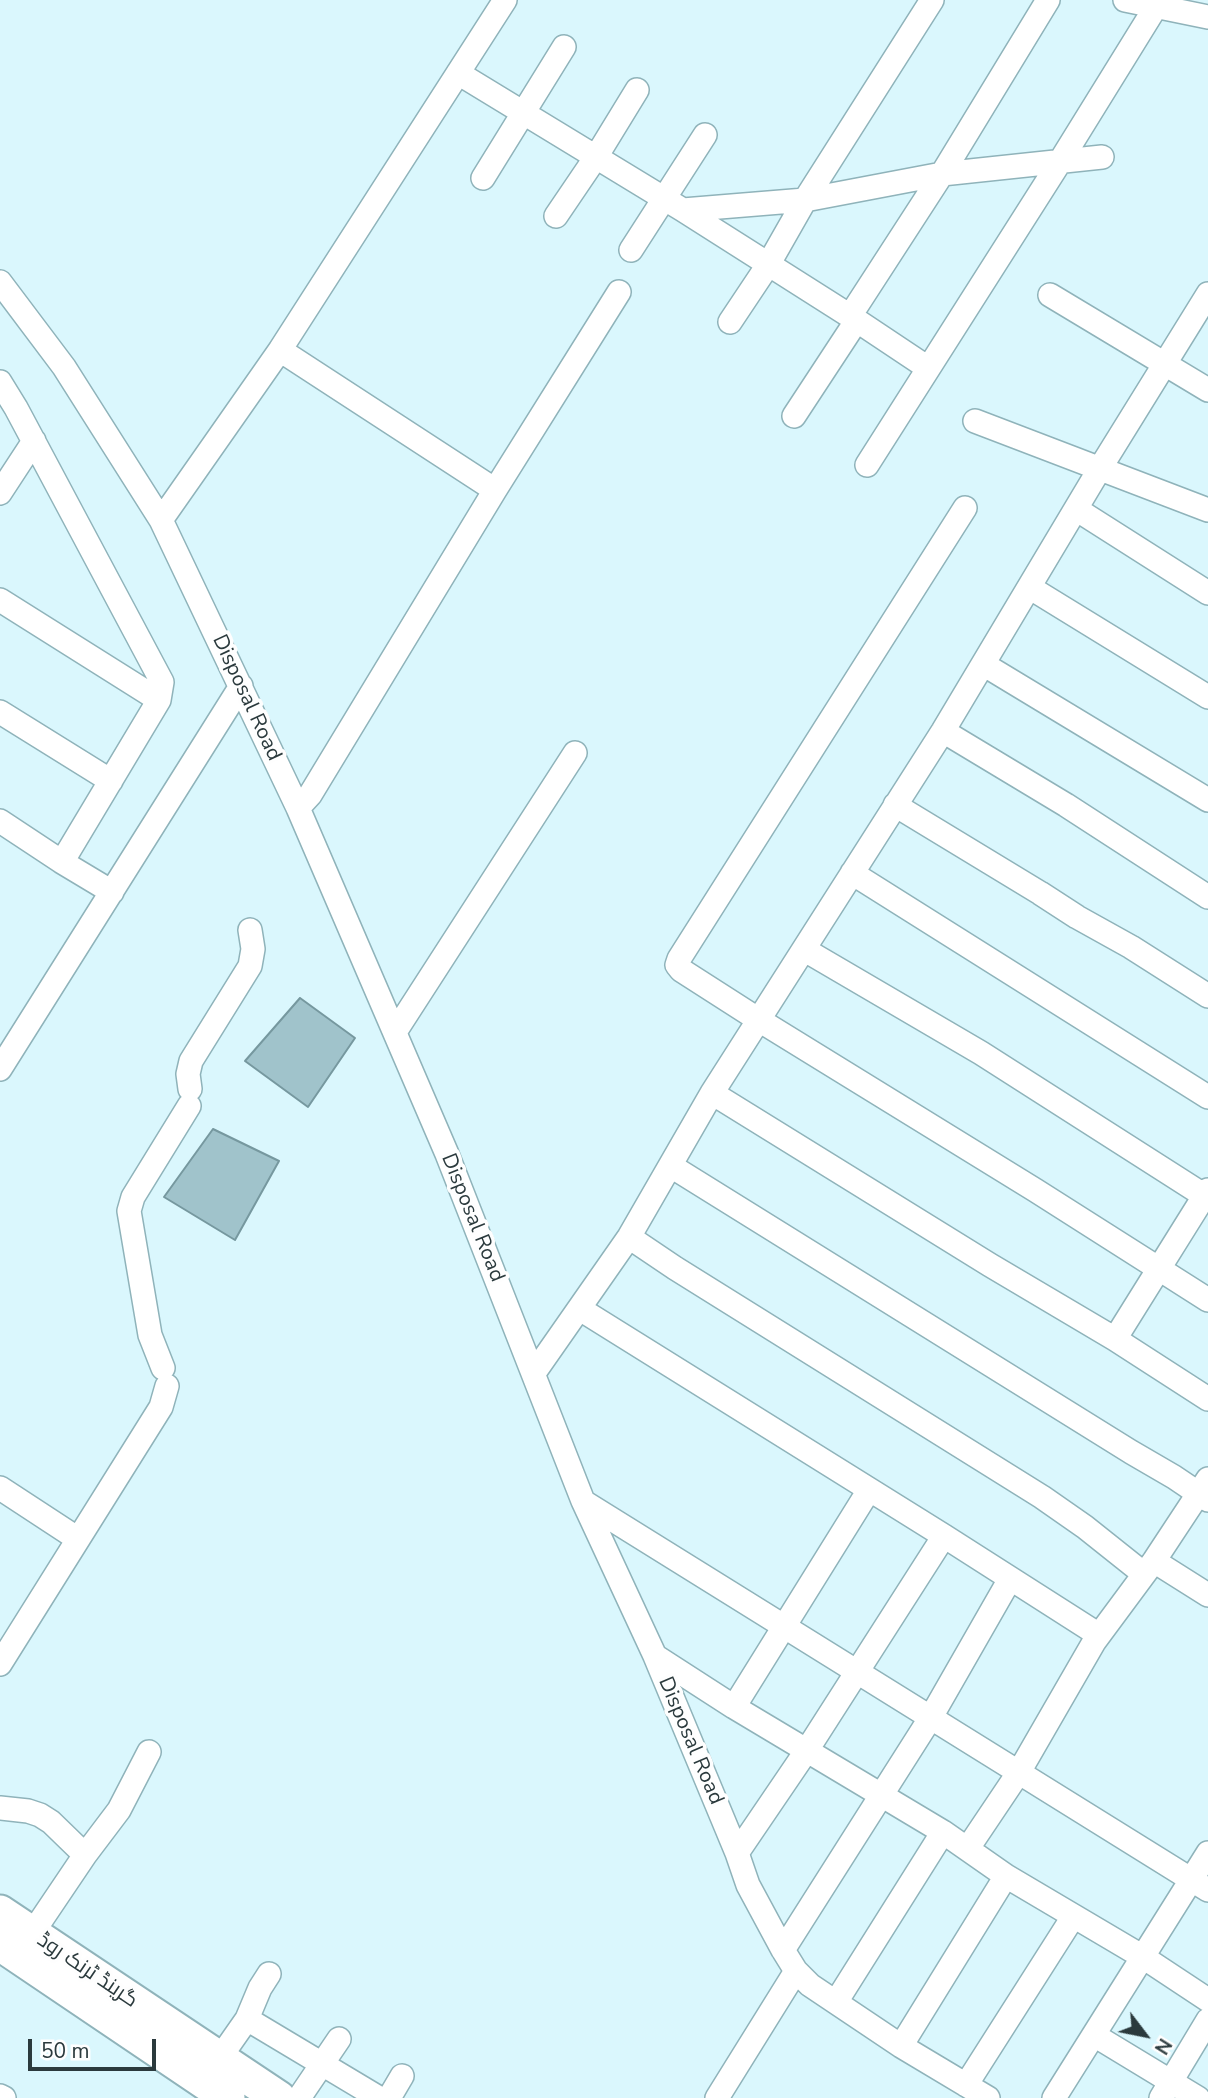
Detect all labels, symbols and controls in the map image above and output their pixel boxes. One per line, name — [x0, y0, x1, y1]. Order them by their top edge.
street label: Disposal Road — [206, 631, 286, 765]
street label: Disposal Road — [435, 1150, 509, 1286]
street label: Disposal Road — [652, 1673, 728, 1809]
street label: گرینڈ ٹرنک روڈ — [32, 1928, 142, 2014]
north arrow — [1110, 2000, 1180, 2070]
scale bar — [32, 2024, 159, 2068]
text: N — [1148, 2033, 1178, 2059]
text: 50 m — [41, 2037, 90, 2065]

